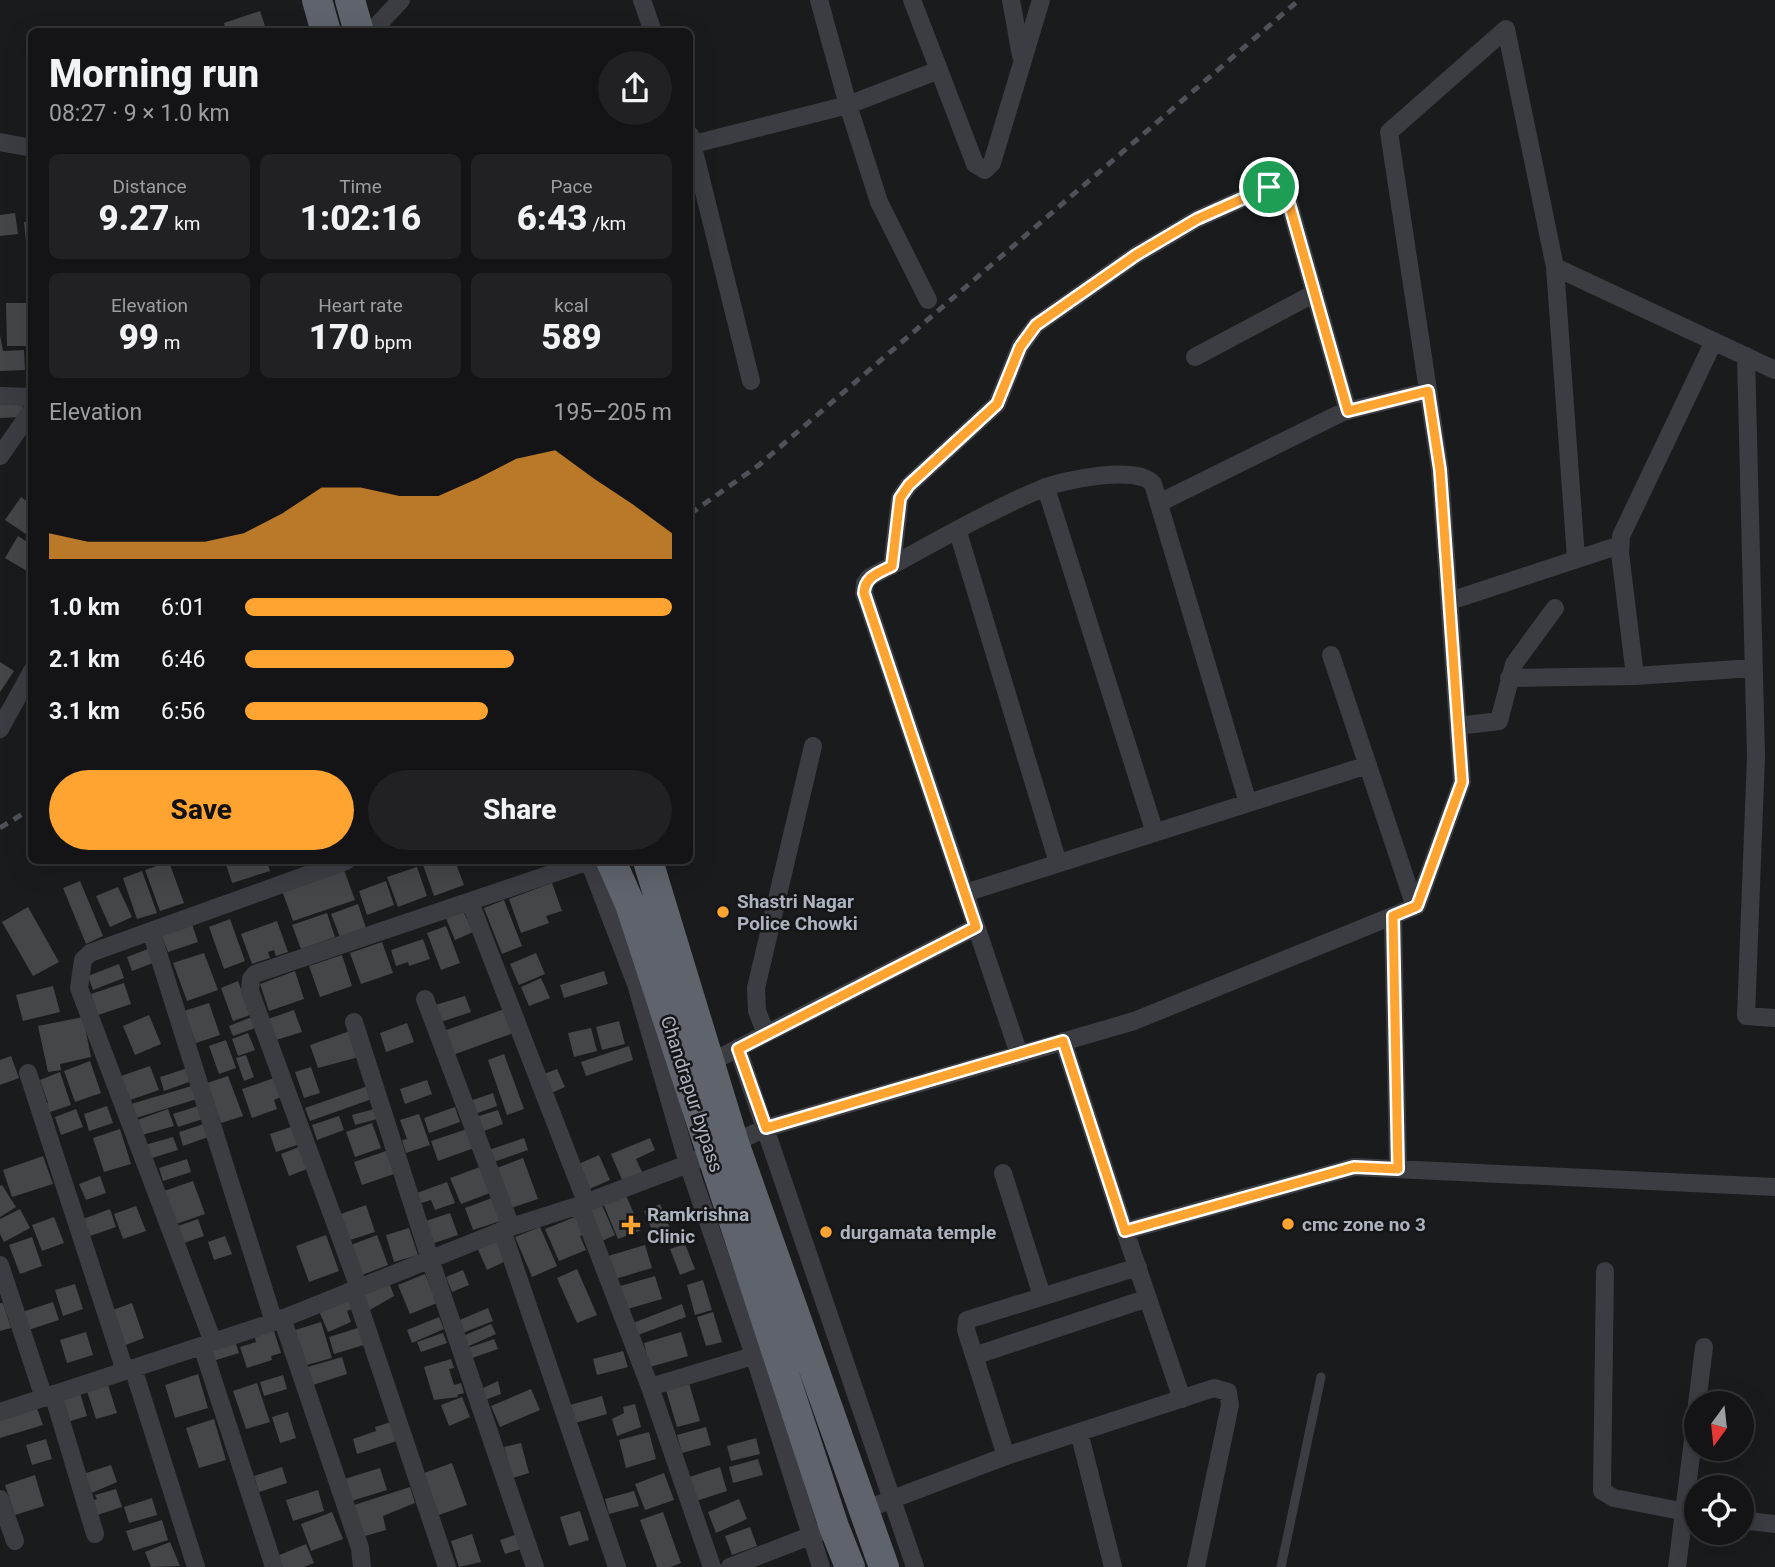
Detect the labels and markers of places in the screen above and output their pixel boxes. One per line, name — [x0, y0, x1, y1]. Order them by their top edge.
pin — [1239, 157, 1299, 217]
place label: Shastri Nagar Police Chowki — [737, 890, 858, 935]
marker: Shastri Nagar Police Chowki — [715, 904, 731, 920]
place label: Ramkrishna Clinic — [647, 1203, 749, 1248]
place label: cmc zone no 3 — [1302, 1213, 1426, 1236]
marker: Ramkrishna Clinic — [621, 1215, 641, 1235]
marker: cmc zone no 3 — [1280, 1216, 1296, 1232]
place label: durgamata temple — [840, 1221, 996, 1244]
marker: durgamata temple — [818, 1224, 834, 1240]

